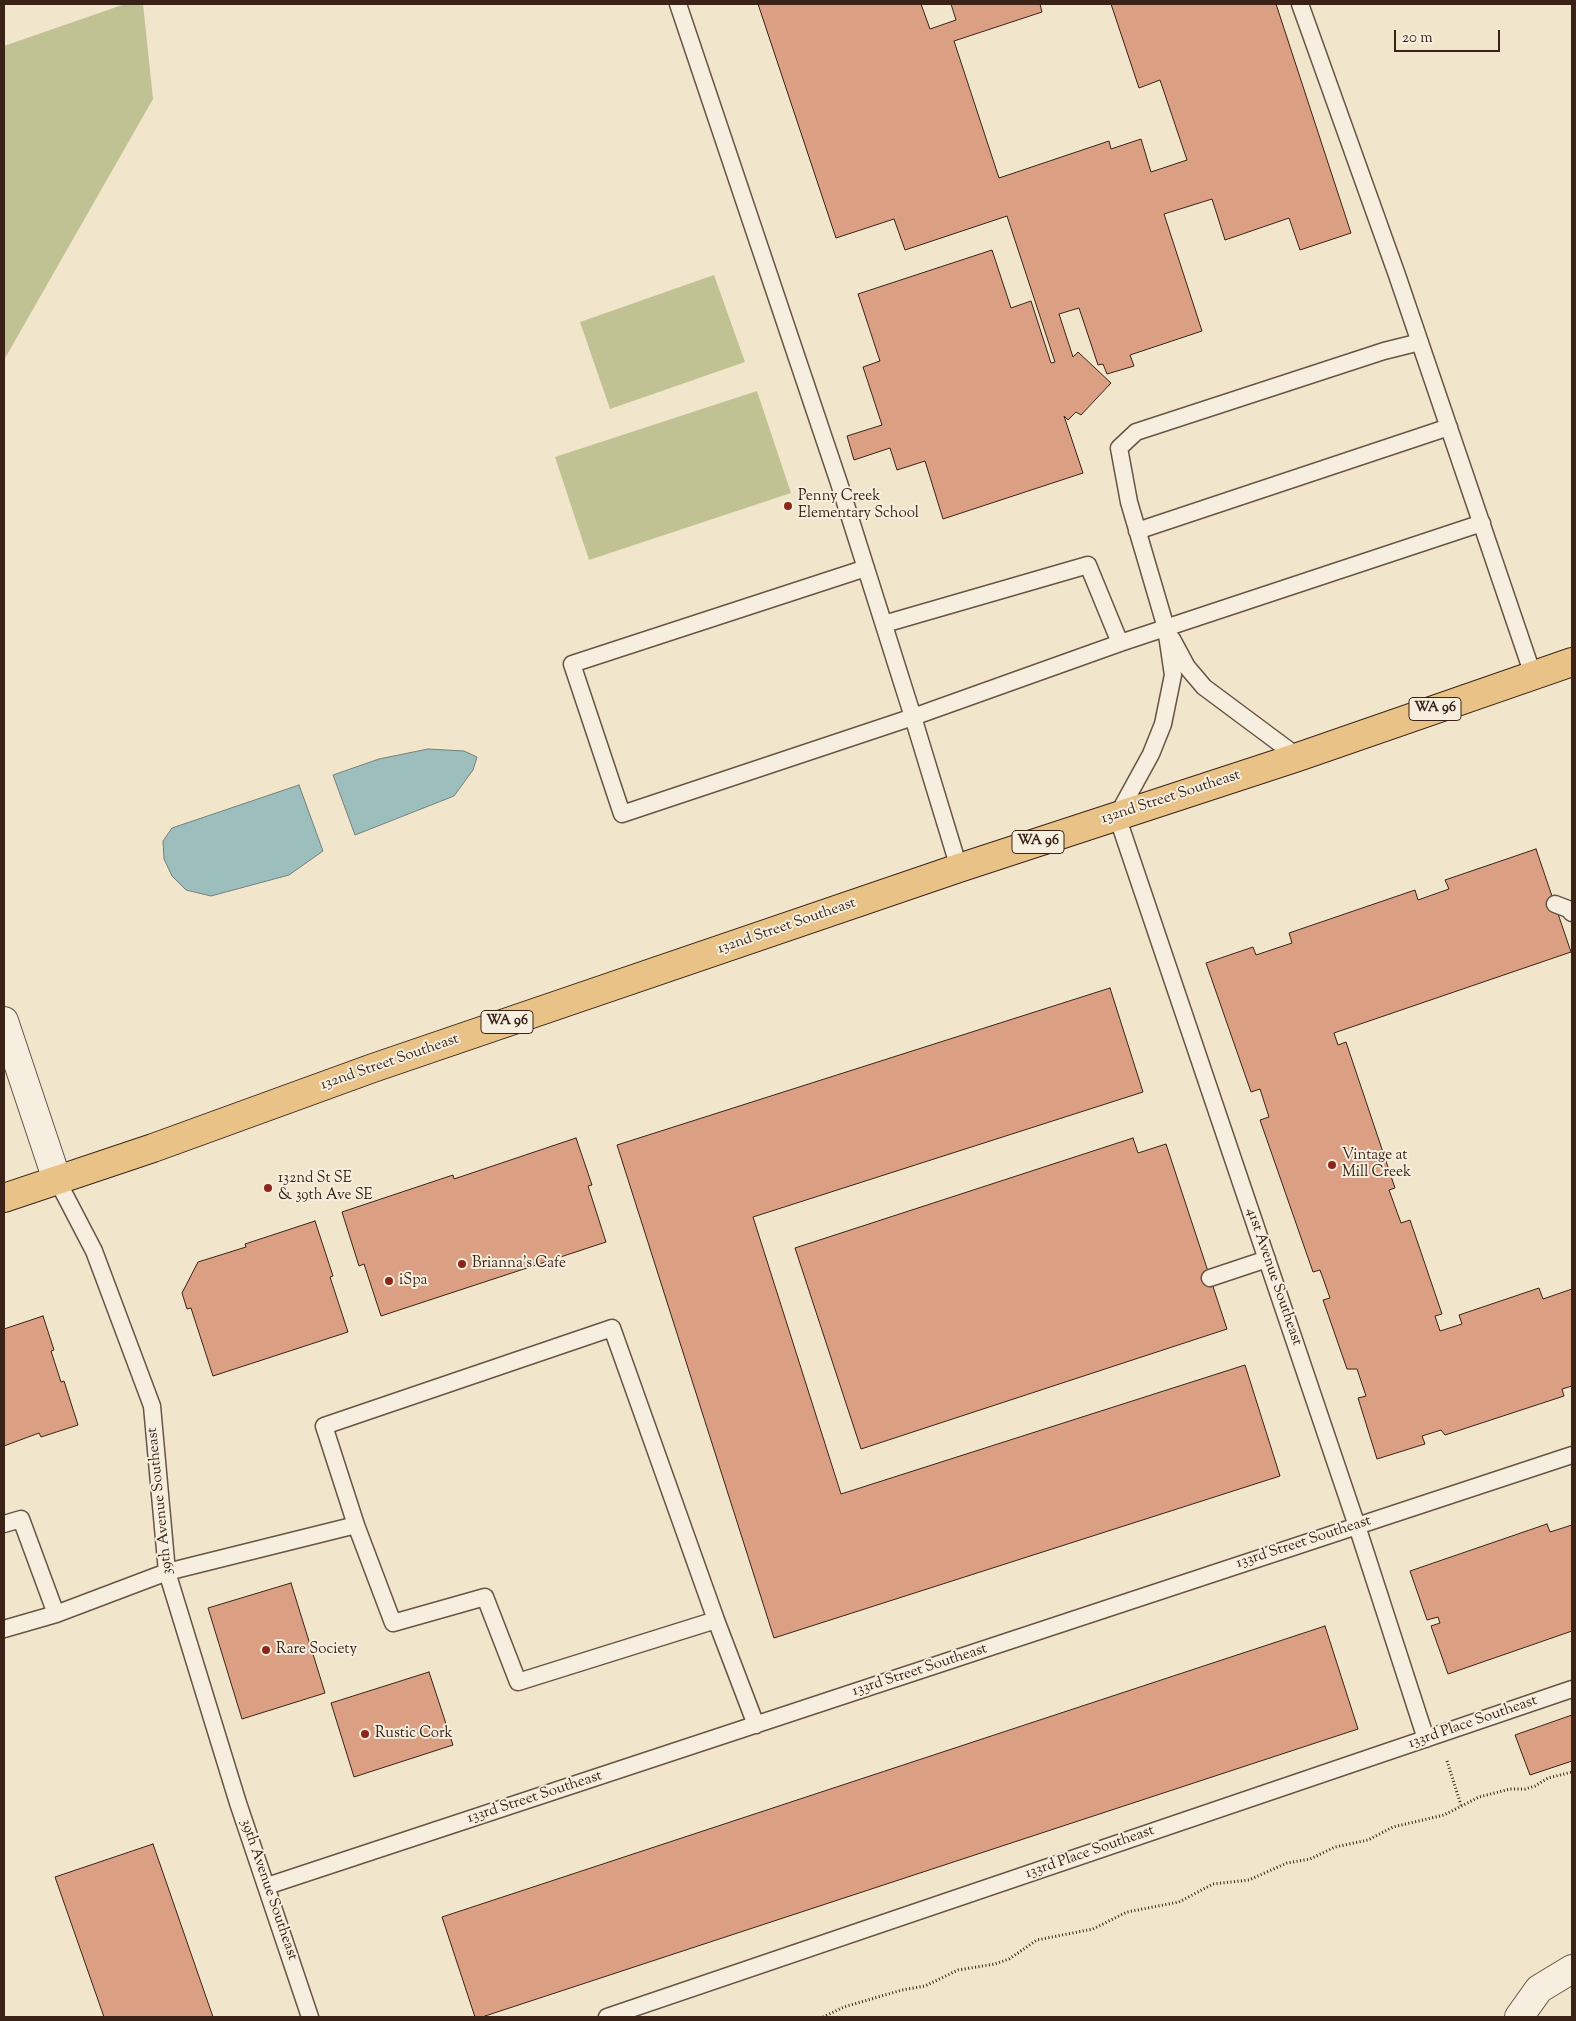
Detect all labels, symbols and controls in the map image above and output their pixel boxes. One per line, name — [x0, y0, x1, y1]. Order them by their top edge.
scale bar — [1396, 20, 1502, 52]
text: 20 m — [1402, 28, 1433, 49]
place label: Penny Creek Elementary School — [798, 488, 919, 523]
marker: Penny Creek Elementary School — [782, 500, 794, 512]
road number: WA 96 — [1409, 698, 1461, 721]
street label: 132nd Street Southeast — [1099, 767, 1243, 829]
road number: WA 96 — [1012, 830, 1064, 854]
street label: 132nd Street Southeast — [716, 895, 858, 959]
road number: WA 96 — [481, 1010, 533, 1034]
street label: 132nd Street Southeast — [319, 1031, 461, 1095]
place label: Vintage at Mill Creek — [1342, 1147, 1411, 1182]
marker: Vintage at Mill Creek — [1326, 1159, 1338, 1171]
place label: 132nd St SE & 39th Ave SE — [278, 1170, 373, 1205]
marker: 132nd St SE & 39th Ave SE — [262, 1182, 274, 1194]
street label: 41st Avenue Southeast — [1241, 1206, 1305, 1348]
place label: Brianna's Cafe — [472, 1255, 566, 1273]
marker: Brianna's Cafe — [456, 1258, 468, 1270]
place label: iSpa — [399, 1272, 427, 1290]
marker: iSpa — [383, 1275, 395, 1287]
street label: 39th Avenue Southeast — [144, 1426, 178, 1576]
street label: 133rd Street Southeast — [1234, 1513, 1374, 1573]
place label: Rare Society — [276, 1641, 357, 1659]
street label: 133rd Street Southeast — [850, 1641, 990, 1701]
marker: Rare Society — [260, 1644, 272, 1656]
street label: 133rd Place Southeast — [1406, 1692, 1540, 1754]
place label: Rustic Cork — [375, 1725, 453, 1743]
marker: Rustic Cork — [359, 1728, 371, 1740]
street label: 133rd Street Southeast — [465, 1768, 605, 1828]
street label: 39th Avenue Southeast — [235, 1817, 301, 1963]
street label: 133rd Place Southeast — [1023, 1822, 1157, 1884]

